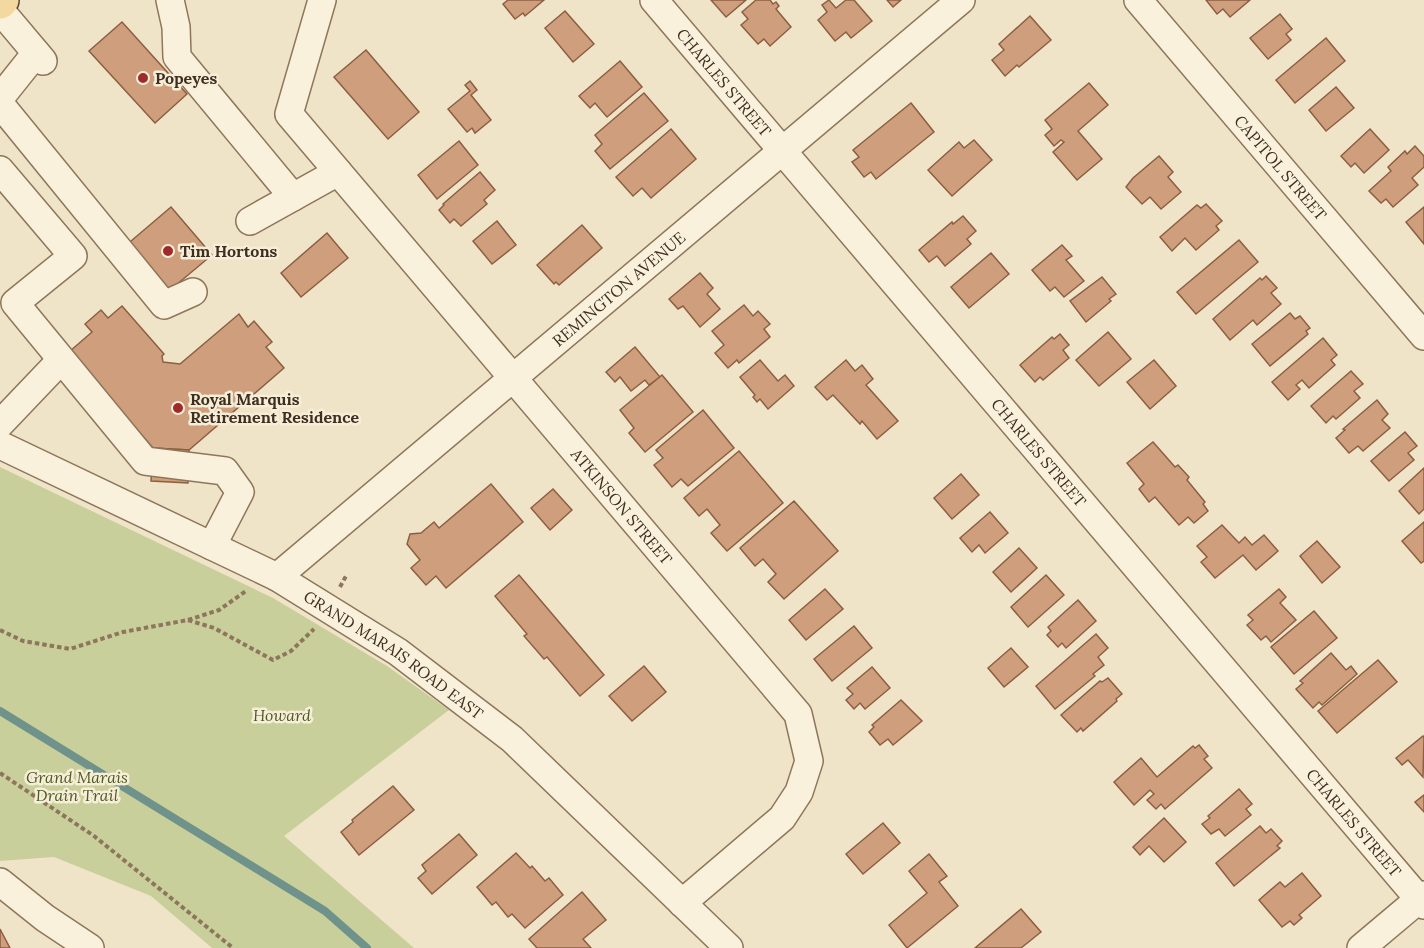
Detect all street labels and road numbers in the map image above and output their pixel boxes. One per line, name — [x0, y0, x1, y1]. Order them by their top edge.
street label: CHARLES STREET — [672, 24, 776, 140]
street label: CAPITOL STREET — [1230, 111, 1331, 224]
street label: REMINGTON AVENUE — [548, 227, 689, 350]
street label: CHARLES STREET — [987, 394, 1091, 511]
street label: ATKINSON STREET — [566, 443, 677, 568]
street label: GRAND MARAIS ROAD EAST — [300, 586, 487, 723]
street label: CHARLES STREET — [1302, 764, 1405, 881]

